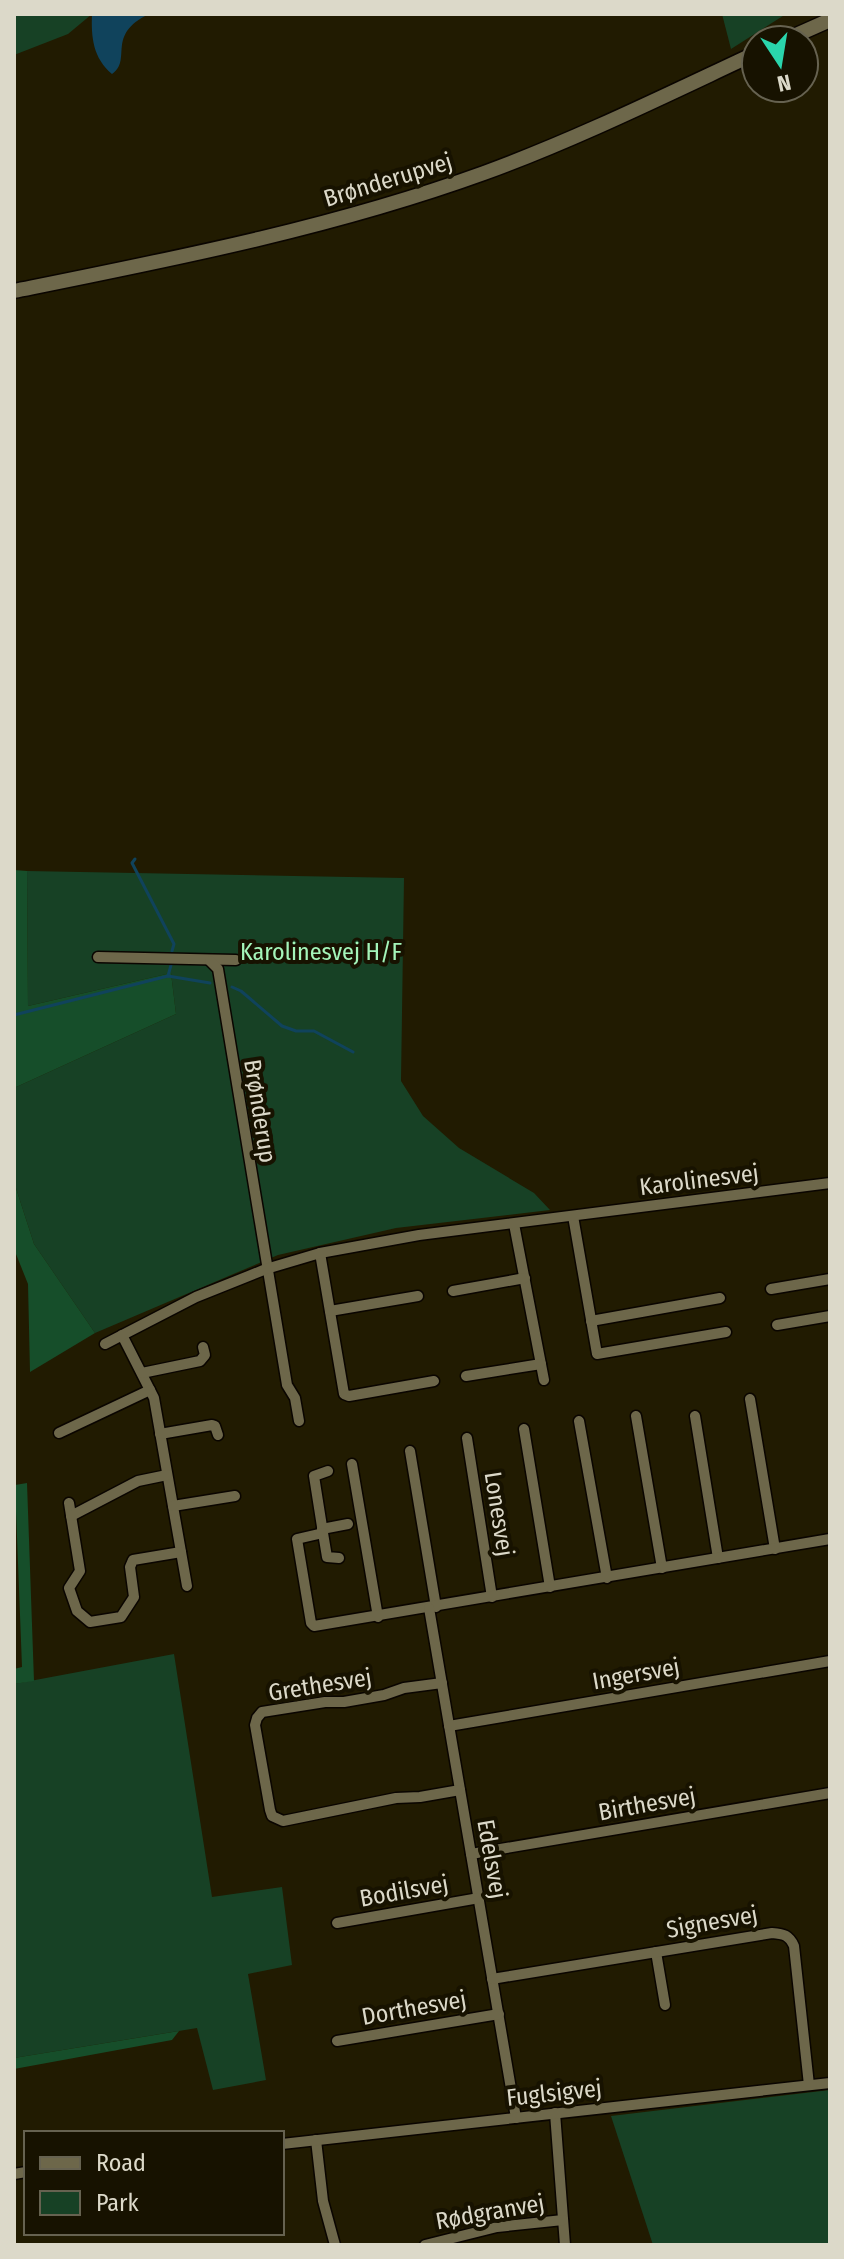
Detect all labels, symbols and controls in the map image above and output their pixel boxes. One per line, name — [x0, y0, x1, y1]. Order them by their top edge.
north arrow — [740, 24, 820, 104]
text: N — [775, 68, 793, 98]
street label: Brønderupvej — [320, 147, 456, 213]
park label: Karolinesvej H/F — [240, 938, 402, 966]
street label: Brønderup — [238, 1057, 282, 1165]
street label: Karolinesvej — [638, 1159, 760, 1201]
street label: Lonesvej — [478, 1470, 520, 1558]
street label: Ingersvej — [590, 1653, 682, 1695]
street label: Grethesvej — [266, 1663, 374, 1707]
street label: Birthesvej — [596, 1782, 698, 1826]
street label: Edelsvej — [471, 1817, 513, 1901]
street label: Bodilsvej — [358, 1869, 450, 1913]
street label: Signesvej — [664, 1900, 760, 1944]
street label: Dorthesvej — [360, 1985, 468, 2031]
street label: Fuglsigvej — [505, 2074, 603, 2112]
legend — [24, 2131, 284, 2235]
text: Road — [96, 2149, 146, 2177]
text: Park — [96, 2189, 139, 2217]
street label: Rødgranvej — [433, 2189, 547, 2235]

